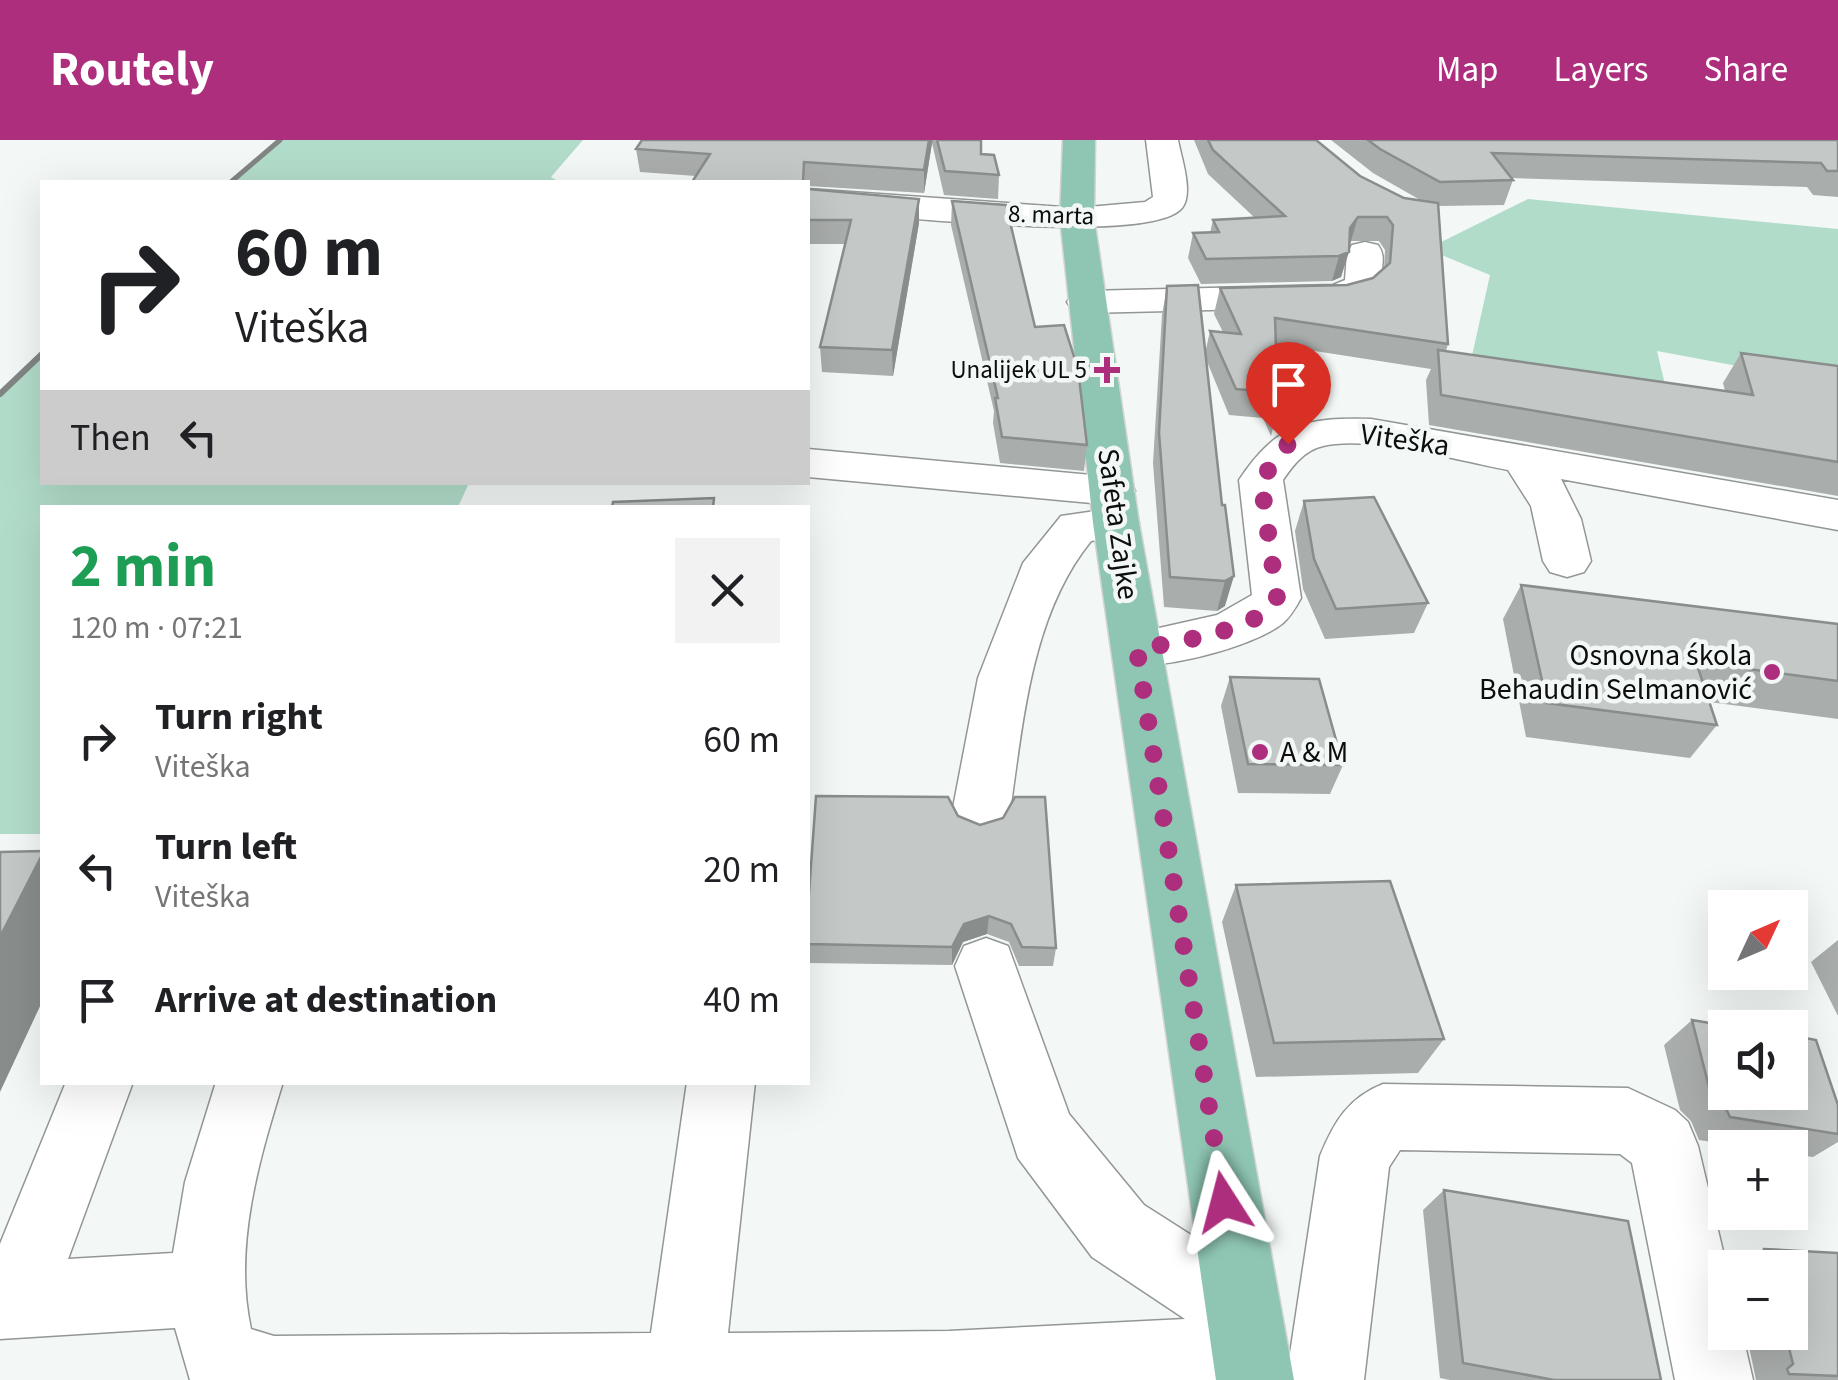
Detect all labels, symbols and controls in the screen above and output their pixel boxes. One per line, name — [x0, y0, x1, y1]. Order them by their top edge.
text: Routely — [50, 36, 214, 104]
text: Map — [1436, 45, 1499, 95]
text: Layers — [1554, 45, 1648, 95]
text: Share — [1703, 45, 1788, 95]
street label: 8. marta — [1007, 196, 1095, 234]
text: 60 m — [235, 203, 383, 303]
icon: right — [70, 220, 200, 350]
text: Viteška — [235, 296, 370, 360]
pin — [1246, 342, 1331, 445]
place label: Unalijek UL 5 — [950, 352, 1087, 388]
icon: arrive — [1261, 357, 1316, 412]
marker: Unalijek UL 5 — [1096, 359, 1118, 381]
icon: left — [171, 410, 226, 465]
text: Then — [70, 411, 151, 465]
street label: Viteška — [1358, 412, 1452, 468]
street label: Safeta Zajke — [1086, 446, 1150, 602]
text: 2 min — [70, 525, 216, 610]
button: close — [675, 538, 780, 643]
text: 120 m · 07:21 — [70, 605, 243, 651]
place label: Osnovna śkola Behaudin Selmanović — [1479, 634, 1752, 711]
marker: Osnovna śkola Behaudin Selmanović — [1761, 661, 1783, 683]
text: Turn right — [155, 690, 323, 744]
icon: right — [70, 713, 125, 768]
text: 60 m — [703, 713, 780, 767]
place label: A & M — [1280, 731, 1348, 774]
marker: A & M — [1249, 741, 1271, 763]
text: Viteška — [155, 744, 251, 790]
text: Turn left — [155, 820, 297, 874]
icon: left — [70, 843, 125, 898]
text: 20 m — [703, 843, 780, 897]
text: Viteška — [155, 874, 251, 920]
north arrow — [1708, 890, 1808, 990]
map controls — [1708, 890, 1808, 1350]
icon: arrive — [70, 973, 125, 1028]
text: Arrive at destination — [155, 973, 497, 1027]
text: 40 m — [703, 973, 780, 1027]
button: sound — [1708, 1010, 1808, 1110]
button: + — [1708, 1130, 1808, 1230]
position arrow — [1172, 1150, 1276, 1254]
button: − — [1708, 1250, 1808, 1350]

